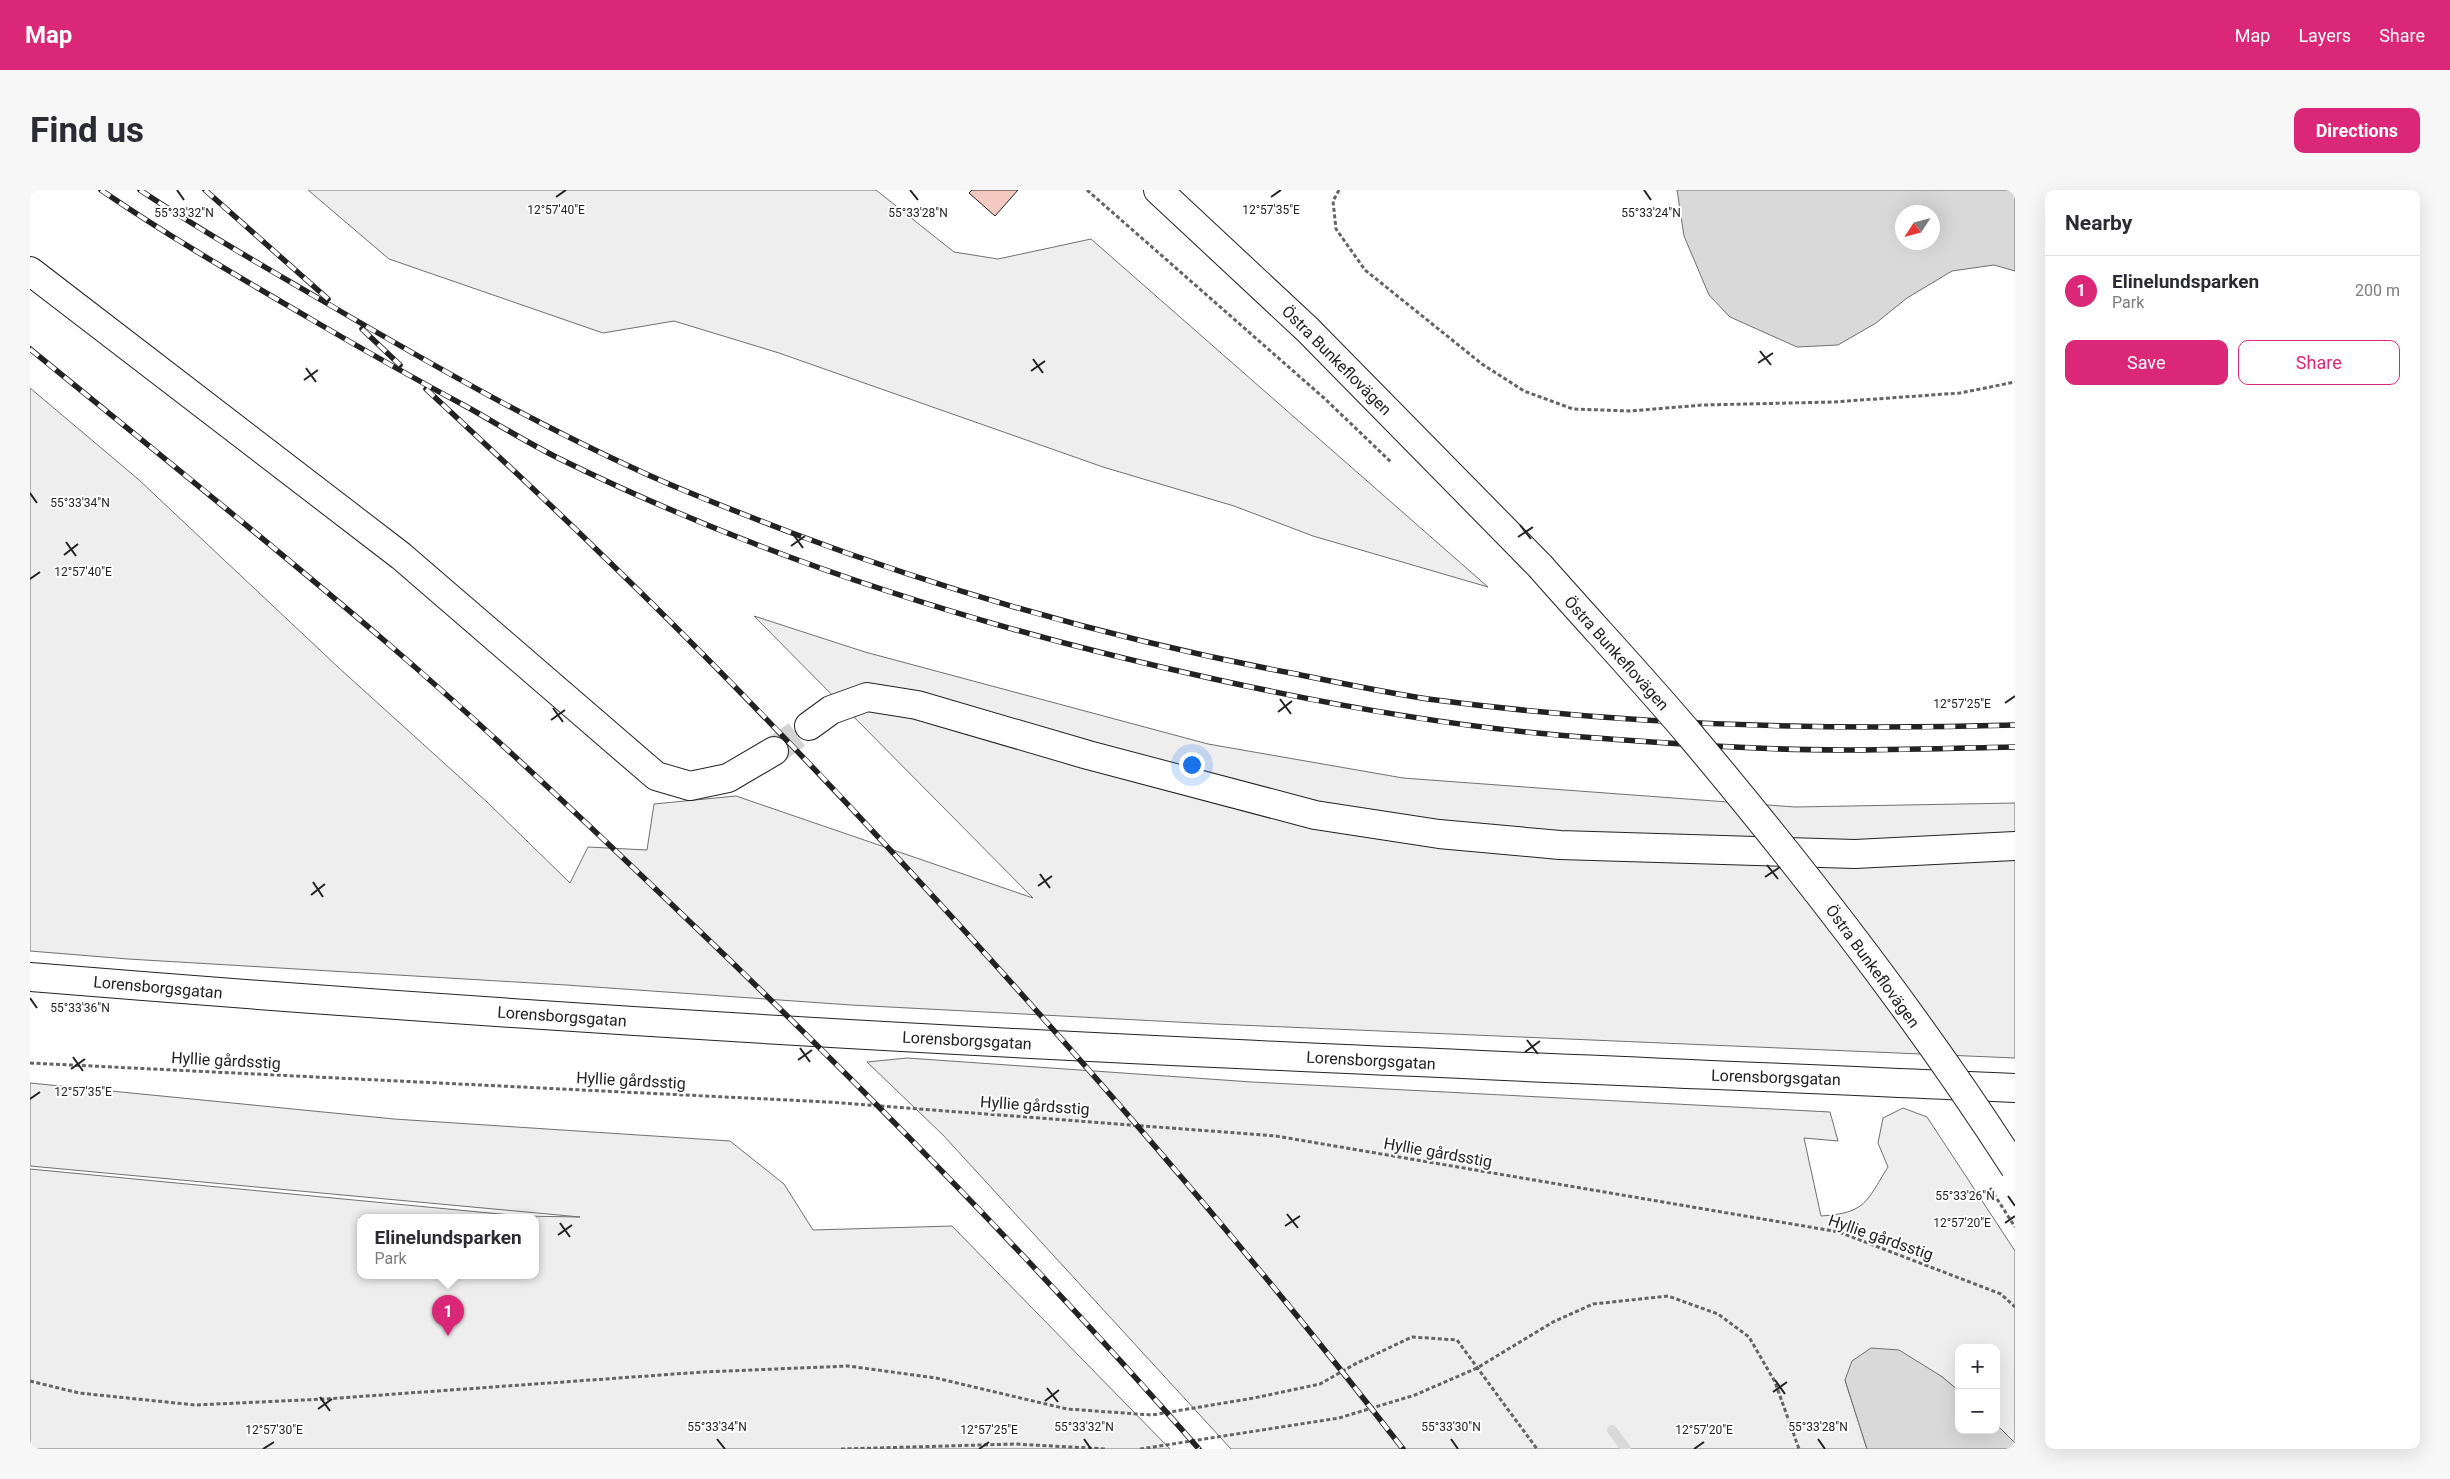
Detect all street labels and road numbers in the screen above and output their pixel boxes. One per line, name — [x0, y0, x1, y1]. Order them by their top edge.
street label: Östra Bunkeflovägen — [1278, 302, 1395, 419]
street label: Östra Bunkeflovägen — [1560, 592, 1673, 714]
street label: Östra Bunkeflovägen — [1822, 901, 1924, 1031]
street label: Lorensborgsgatan — [93, 972, 223, 1003]
street label: Lorensborgsgatan — [497, 1002, 627, 1030]
street label: Lorensborgsgatan — [902, 1028, 1032, 1053]
street label: Hyllie gårdsstig — [171, 1048, 281, 1073]
street label: Lorensborgsgatan — [1306, 1048, 1436, 1073]
street label: Lorensborgsgatan — [1711, 1066, 1841, 1089]
street label: Hyllie gårdsstig — [576, 1068, 686, 1093]
street label: Hyllie gårdsstig — [980, 1092, 1090, 1119]
street label: Hyllie gårdsstig — [1382, 1134, 1494, 1171]
street label: Hyllie gårdsstig — [1826, 1211, 1936, 1264]

